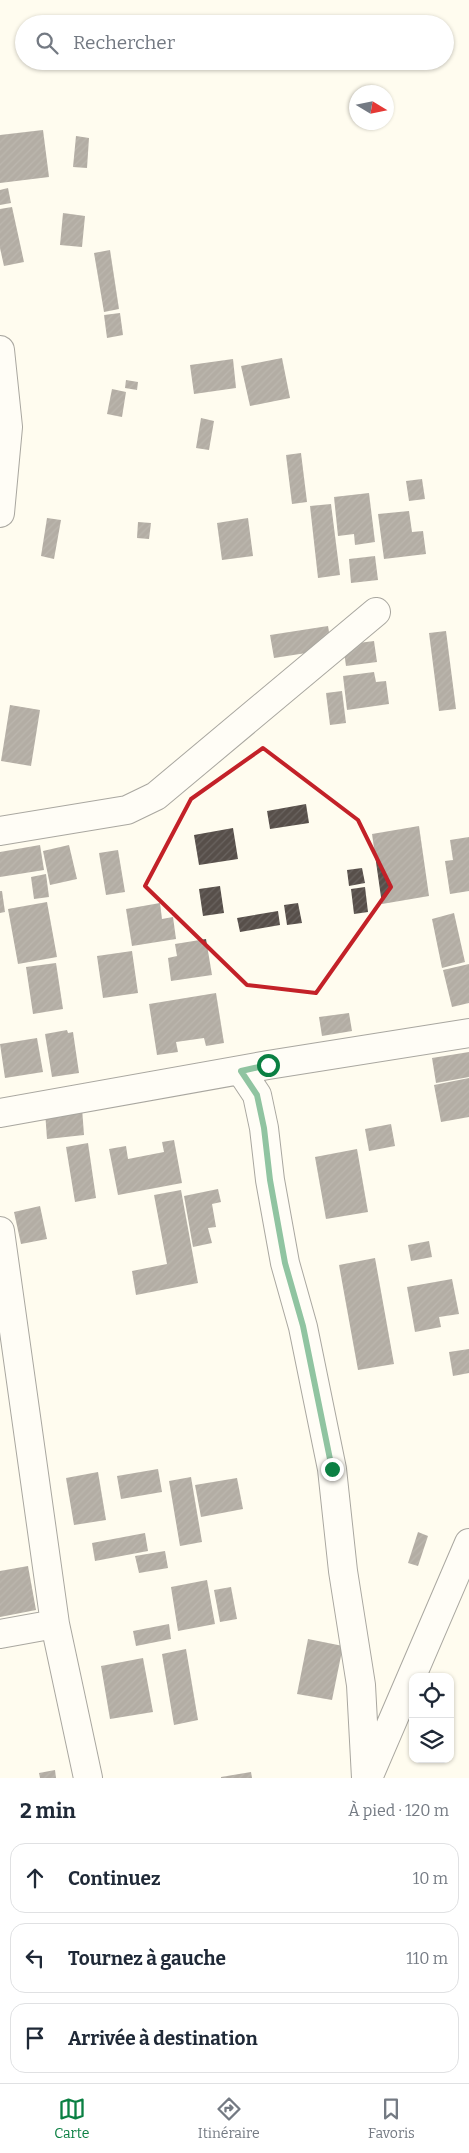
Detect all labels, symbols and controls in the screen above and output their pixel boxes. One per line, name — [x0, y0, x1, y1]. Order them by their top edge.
search box — [15, 15, 454, 70]
icon: search — [33, 29, 61, 57]
text: Rechercher — [73, 31, 175, 54]
north arrow — [349, 85, 394, 130]
route start — [257, 1054, 280, 1077]
route end — [321, 1458, 344, 1481]
map controls — [409, 1673, 454, 1763]
button: locate — [409, 1673, 454, 1718]
button: layers — [409, 1718, 454, 1763]
text: 2 min — [20, 1798, 76, 1824]
text: À pied · 120 m — [348, 1801, 449, 1820]
icon: ahead — [21, 1864, 49, 1892]
text: Continuez — [68, 1867, 161, 1890]
text: 10 m — [413, 1869, 448, 1888]
icon: left — [21, 1944, 49, 1972]
text: Tournez à gauche — [68, 1947, 226, 1970]
text: 110 m — [406, 1949, 448, 1968]
icon: arrive — [21, 2024, 49, 2052]
text: Arrivée à destination — [68, 2027, 258, 2050]
tab: Carte — [54, 2095, 89, 2142]
tab: Itinéraire — [198, 2095, 260, 2142]
tab: Favoris — [368, 2095, 415, 2142]

